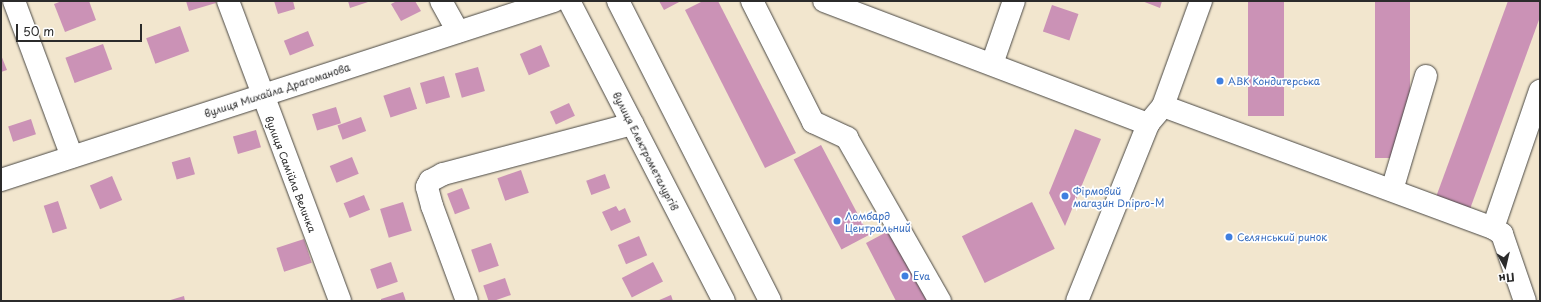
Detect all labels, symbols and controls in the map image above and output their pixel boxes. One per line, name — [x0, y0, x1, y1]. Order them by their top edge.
scale bar — [18, 16, 144, 42]
text: 50 m — [23, 22, 54, 40]
street label: вулиця Михайла Драгоманова — [202, 61, 352, 119]
place label: АВК Кондитерська — [1228, 75, 1320, 87]
marker: АВК Кондитерська — [1215, 76, 1225, 86]
street label: вулиця Електрометалургів — [611, 89, 681, 213]
street label: вулиця Самійла Величка — [263, 114, 319, 234]
place label: Фірмовий магазин Dnipro-M — [1073, 184, 1164, 208]
marker: Фірмовий магазин Dnipro-M — [1060, 191, 1070, 201]
place label: Ломбард Центральний — [845, 209, 911, 232]
marker: Ломбард Центральний — [832, 216, 842, 226]
place label: Селянський ринок — [1237, 231, 1328, 243]
marker: Селянський ринок — [1224, 232, 1234, 242]
north arrow — [1485, 246, 1525, 286]
text: Пн — [1498, 269, 1516, 288]
place label: Eva — [913, 270, 930, 282]
marker: Eva — [900, 271, 910, 281]

